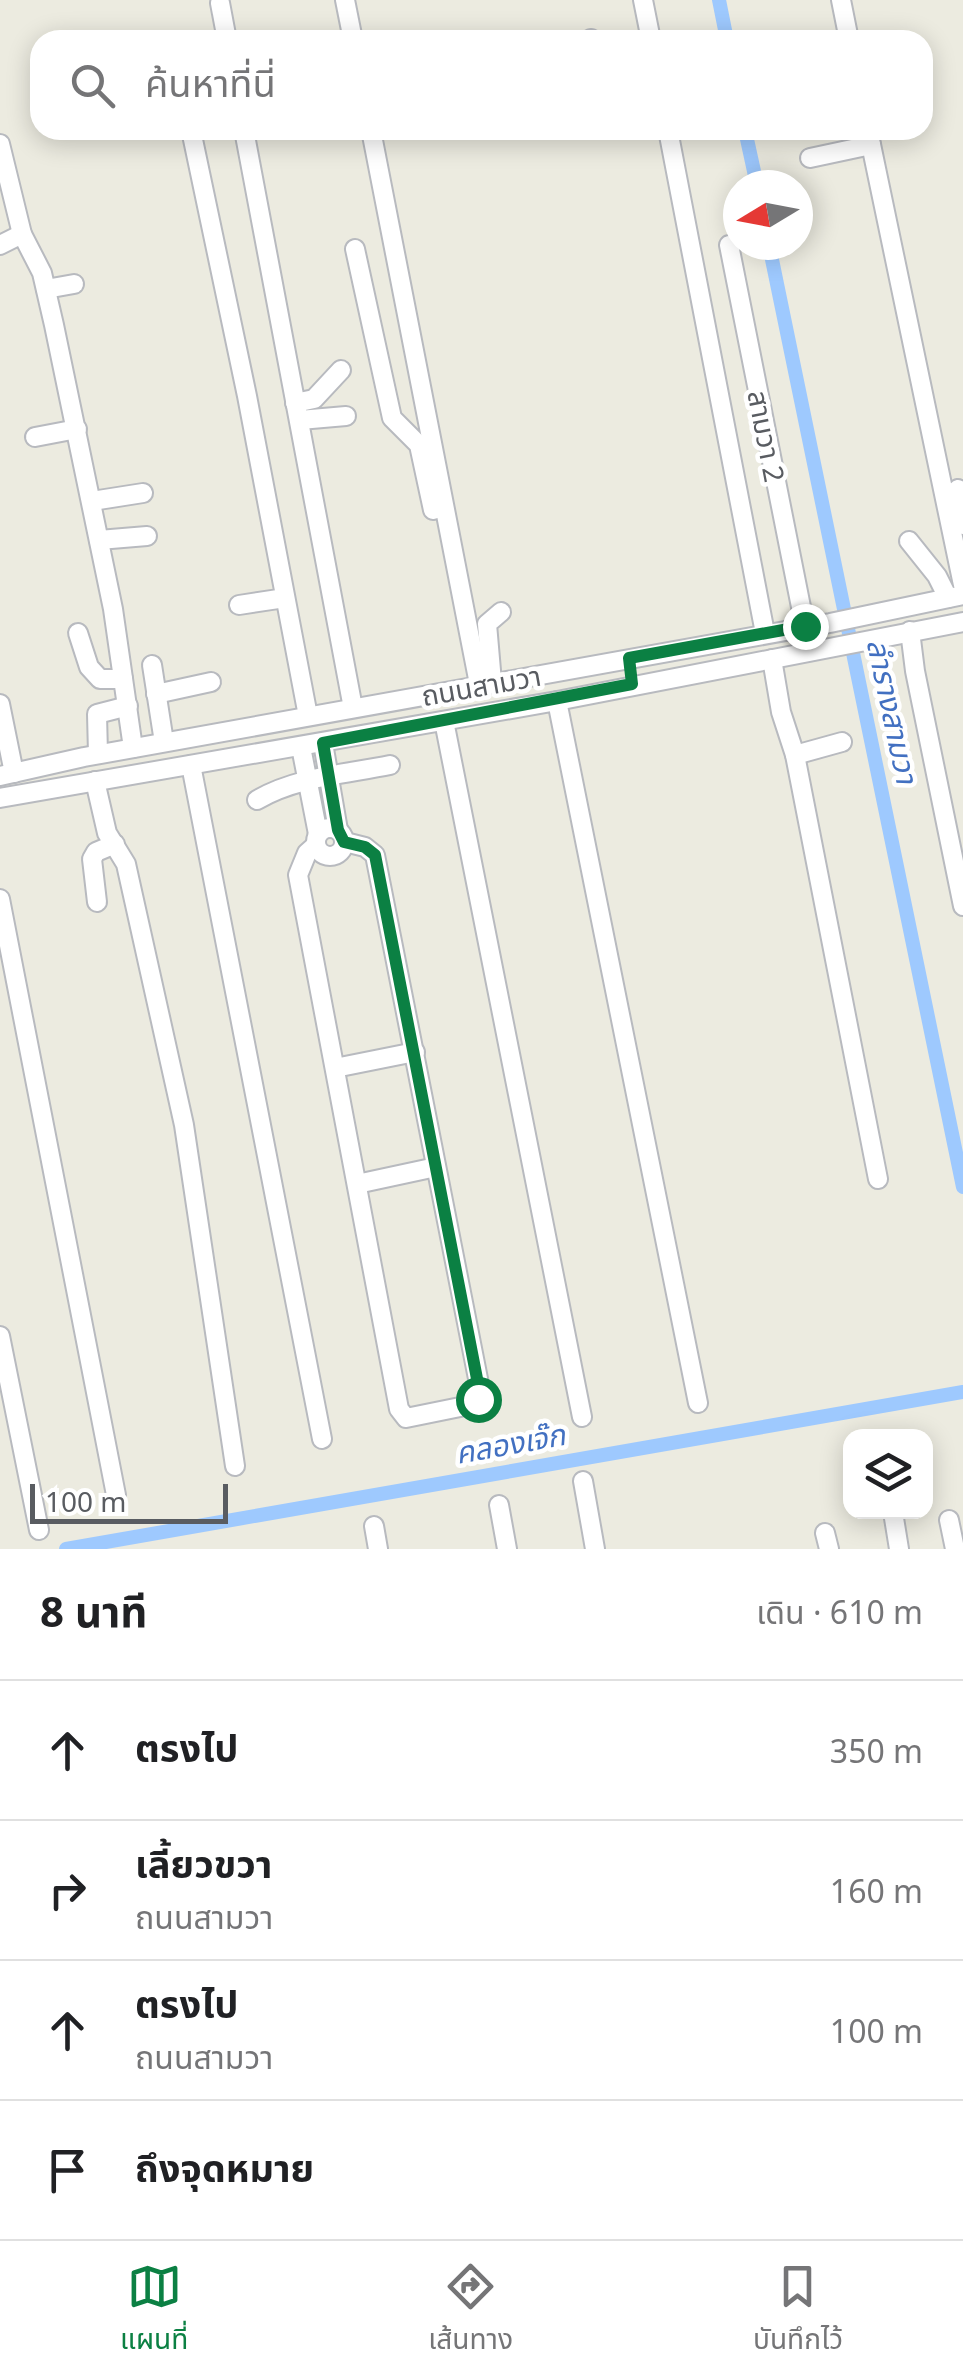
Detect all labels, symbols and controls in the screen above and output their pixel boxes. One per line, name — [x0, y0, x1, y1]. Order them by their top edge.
search box — [30, 30, 933, 140]
text: ค้นหาที่นี่ — [145, 56, 276, 108]
icon: search — [65, 58, 120, 113]
north arrow — [723, 170, 813, 260]
street label: สามวา 2 — [739, 387, 795, 485]
route end — [783, 604, 829, 650]
water label: ลำรางสามวา — [858, 635, 929, 789]
street label: ถนนสามวา — [418, 656, 544, 714]
route start — [456, 1377, 502, 1423]
water label: คลองเจ๊ก — [452, 1413, 569, 1473]
map controls — [843, 1429, 933, 1519]
button: layers — [843, 1429, 933, 1519]
scale bar — [30, 1479, 228, 1524]
text: 100 m — [45, 1482, 127, 1520]
text: 8 นาที — [40, 1582, 147, 1639]
text: เดิน · 610 m — [756, 1590, 923, 1633]
text: ตรงไป — [135, 1721, 238, 1773]
icon: ahead — [40, 1723, 95, 1778]
text: 350 m — [830, 1729, 923, 1772]
text: เลี้ยวขวา — [135, 1837, 272, 1889]
icon: right — [40, 1863, 95, 1918]
text: 160 m — [830, 1869, 923, 1912]
text: ถนนสามวา — [135, 1895, 273, 1938]
text: ตรงไป — [135, 1977, 238, 2029]
icon: ahead — [40, 2003, 95, 2058]
text: 100 m — [830, 2009, 923, 2052]
text: ถนนสามวา — [135, 2035, 273, 2078]
text: ถึงจุดหมาย — [135, 2141, 314, 2193]
icon: arrive — [40, 2143, 95, 2198]
tab: แผนที่ — [120, 2259, 188, 2362]
tab: เส้นทาง — [428, 2259, 513, 2362]
tab: บันทึกไว้ — [753, 2259, 843, 2362]

